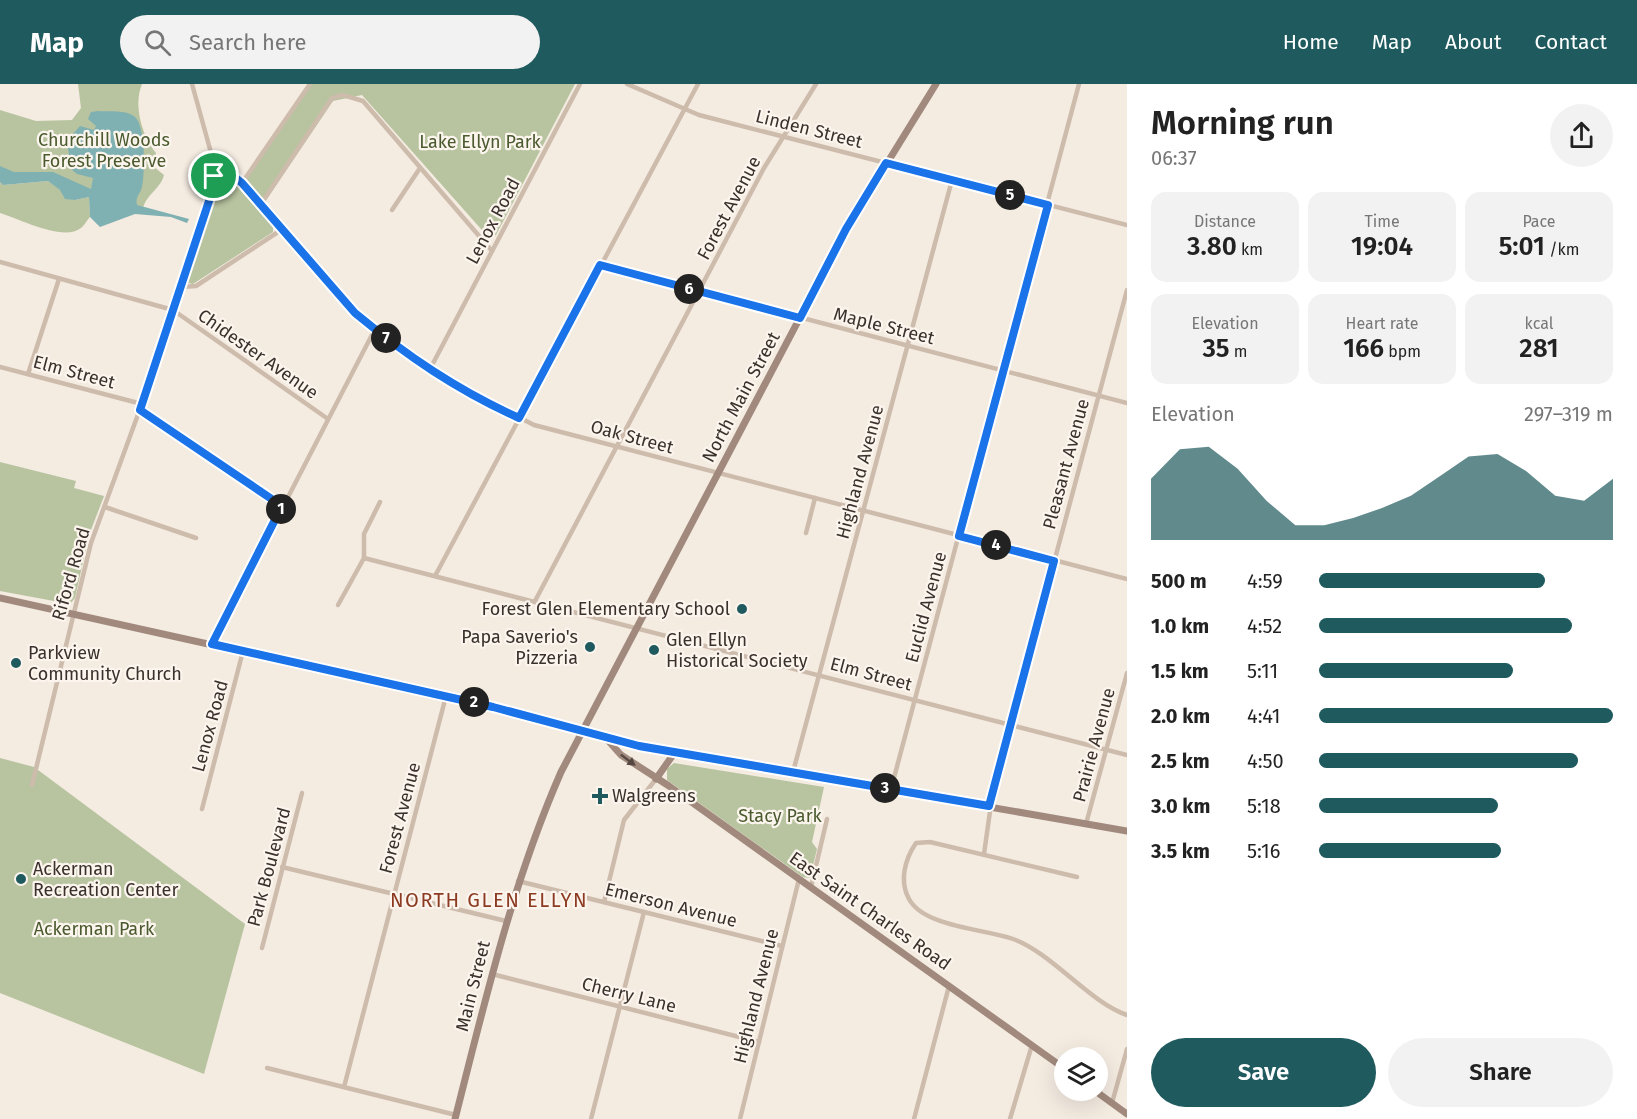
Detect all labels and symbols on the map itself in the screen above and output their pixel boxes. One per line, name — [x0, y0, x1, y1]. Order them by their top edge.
street label: Linden Street — [753, 105, 865, 153]
park label: Churchill Woods Forest Preserve — [38, 129, 170, 172]
park label: Lake Ellyn Park — [419, 131, 542, 153]
pin — [188, 150, 239, 201]
street label: Forest Avenue — [692, 152, 766, 264]
street label: Lenox Road — [461, 174, 525, 268]
pin: 5 — [995, 180, 1025, 210]
pin: 6 — [674, 274, 704, 304]
street label: Maple Street — [831, 303, 937, 349]
street label: Chidester Avenue — [194, 304, 322, 404]
pin: 7 — [371, 323, 401, 353]
street label: North Main Street — [697, 328, 785, 466]
street label: Elm Street — [31, 351, 118, 394]
street label: Pleasant Avenue — [1038, 396, 1094, 532]
street label: Highland Avenue — [832, 402, 888, 542]
street label: Oak Street — [588, 415, 676, 459]
pin: 1 — [266, 494, 296, 524]
street label: Riford Road — [47, 525, 95, 623]
pin: 4 — [981, 530, 1011, 560]
street label: Euclid Avenue — [901, 549, 951, 665]
place label: Forest Glen Elementary School — [481, 598, 730, 620]
marker: Forest Glen Elementary School — [735, 602, 749, 616]
place label: Papa Saverio's Pizzeria — [461, 626, 578, 669]
place label: Glen Ellyn Historical Society — [666, 629, 808, 672]
marker: Papa Saverio's Pizzeria — [583, 640, 597, 654]
place label: Parkview Community Church — [28, 642, 182, 685]
marker: Glen Ellyn Historical Society — [647, 643, 661, 657]
street label: Elm Street — [828, 653, 915, 696]
marker: Parkview Community Church — [9, 656, 23, 670]
street label: Lenox Road — [187, 678, 233, 774]
street label: Prairie Avenue — [1068, 685, 1120, 805]
pin: 2 — [459, 687, 489, 717]
one-way arrow — [620, 754, 636, 766]
street label: Forest Avenue — [375, 760, 425, 876]
pin: 3 — [870, 773, 900, 803]
place label: Walgreens — [612, 785, 696, 807]
marker: Walgreens — [593, 789, 607, 803]
street label: Park Boulevard — [243, 805, 295, 929]
park label: Stacy Park — [738, 805, 823, 827]
street label: East Saint Charles Road — [785, 847, 955, 975]
place label: Ackerman Recreation Center — [33, 858, 178, 901]
marker: Ackerman Recreation Center — [14, 872, 28, 886]
street label: Emerson Avenue — [603, 878, 739, 932]
district label: NORTH GLEN ELLYN — [390, 888, 588, 912]
park label: Ackerman Park — [34, 918, 155, 940]
street label: Highland Avenue — [729, 926, 783, 1066]
street label: Main Street — [451, 938, 495, 1034]
street label: Cherry Lane — [579, 973, 679, 1017]

